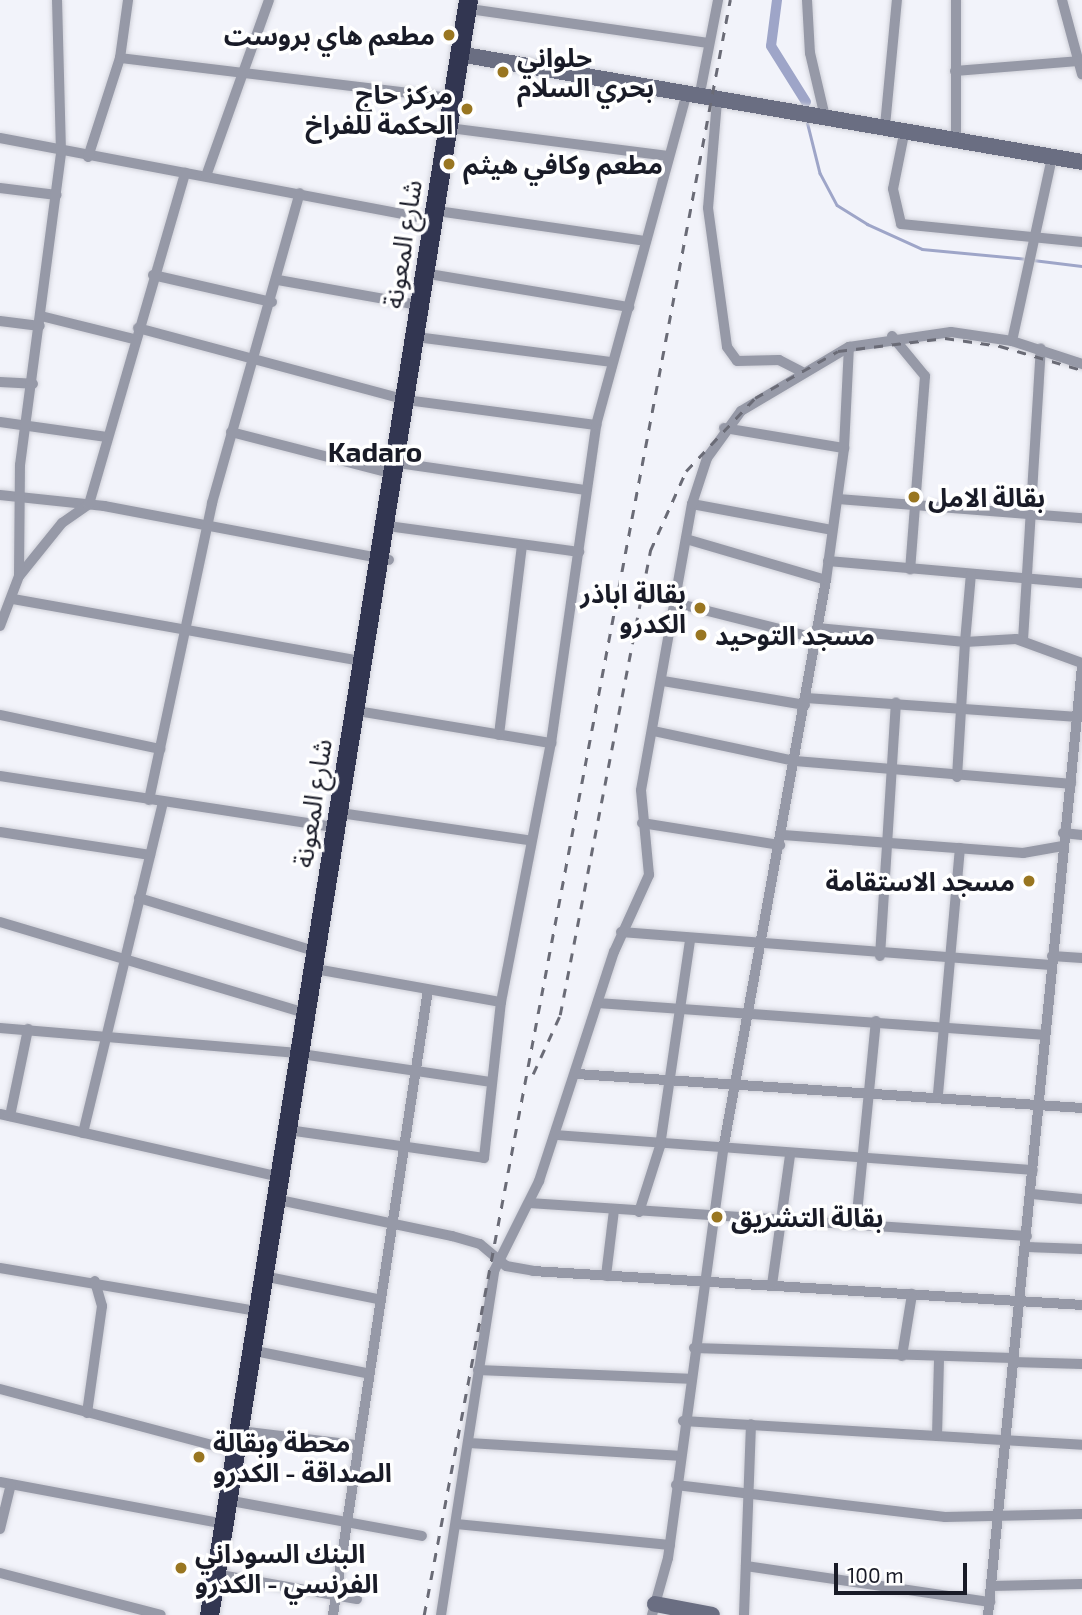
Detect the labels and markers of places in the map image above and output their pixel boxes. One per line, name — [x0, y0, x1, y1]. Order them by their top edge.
place label: مطعم هاي بروست — [224, 19, 435, 51]
marker: مطعم هاي بروست — [441, 27, 457, 43]
place label: حلواني بحري السلام — [517, 41, 654, 102]
marker: حلواني بحري السلام — [495, 64, 511, 80]
place label: مركز حاج الحكمة للفراخ — [305, 78, 453, 140]
marker: مركز حاج الحكمة للفراخ — [459, 101, 475, 117]
place label: مطعم وكافي هيثم — [463, 148, 663, 180]
marker: مطعم وكافي هيثم — [441, 156, 457, 172]
place label: بقالة الامل — [928, 481, 1045, 513]
marker: بقالة الامل — [906, 489, 922, 505]
place label: بقالة اباذر الكدرو — [580, 577, 686, 638]
marker: بقالة اباذر الكدرو — [692, 600, 708, 616]
place label: مسجد التوحيد — [715, 619, 875, 651]
marker: مسجد التوحيد — [693, 627, 709, 643]
place label: مسجد الاستقامة — [825, 865, 1015, 897]
marker: مسجد الاستقامة — [1021, 873, 1037, 889]
place label: بقالة التشريق — [731, 1201, 883, 1233]
marker: بقالة التشريق — [709, 1209, 725, 1225]
place label: محطة وبقالة الصداقة - الكدرو — [213, 1426, 392, 1488]
marker: محطة وبقالة الصداقة - الكدرو — [191, 1449, 207, 1465]
place label: البنك السوداني الفرنسي - الكدرو — [195, 1537, 378, 1598]
marker: البنك السوداني الفرنسي - الكدرو — [173, 1560, 189, 1576]

